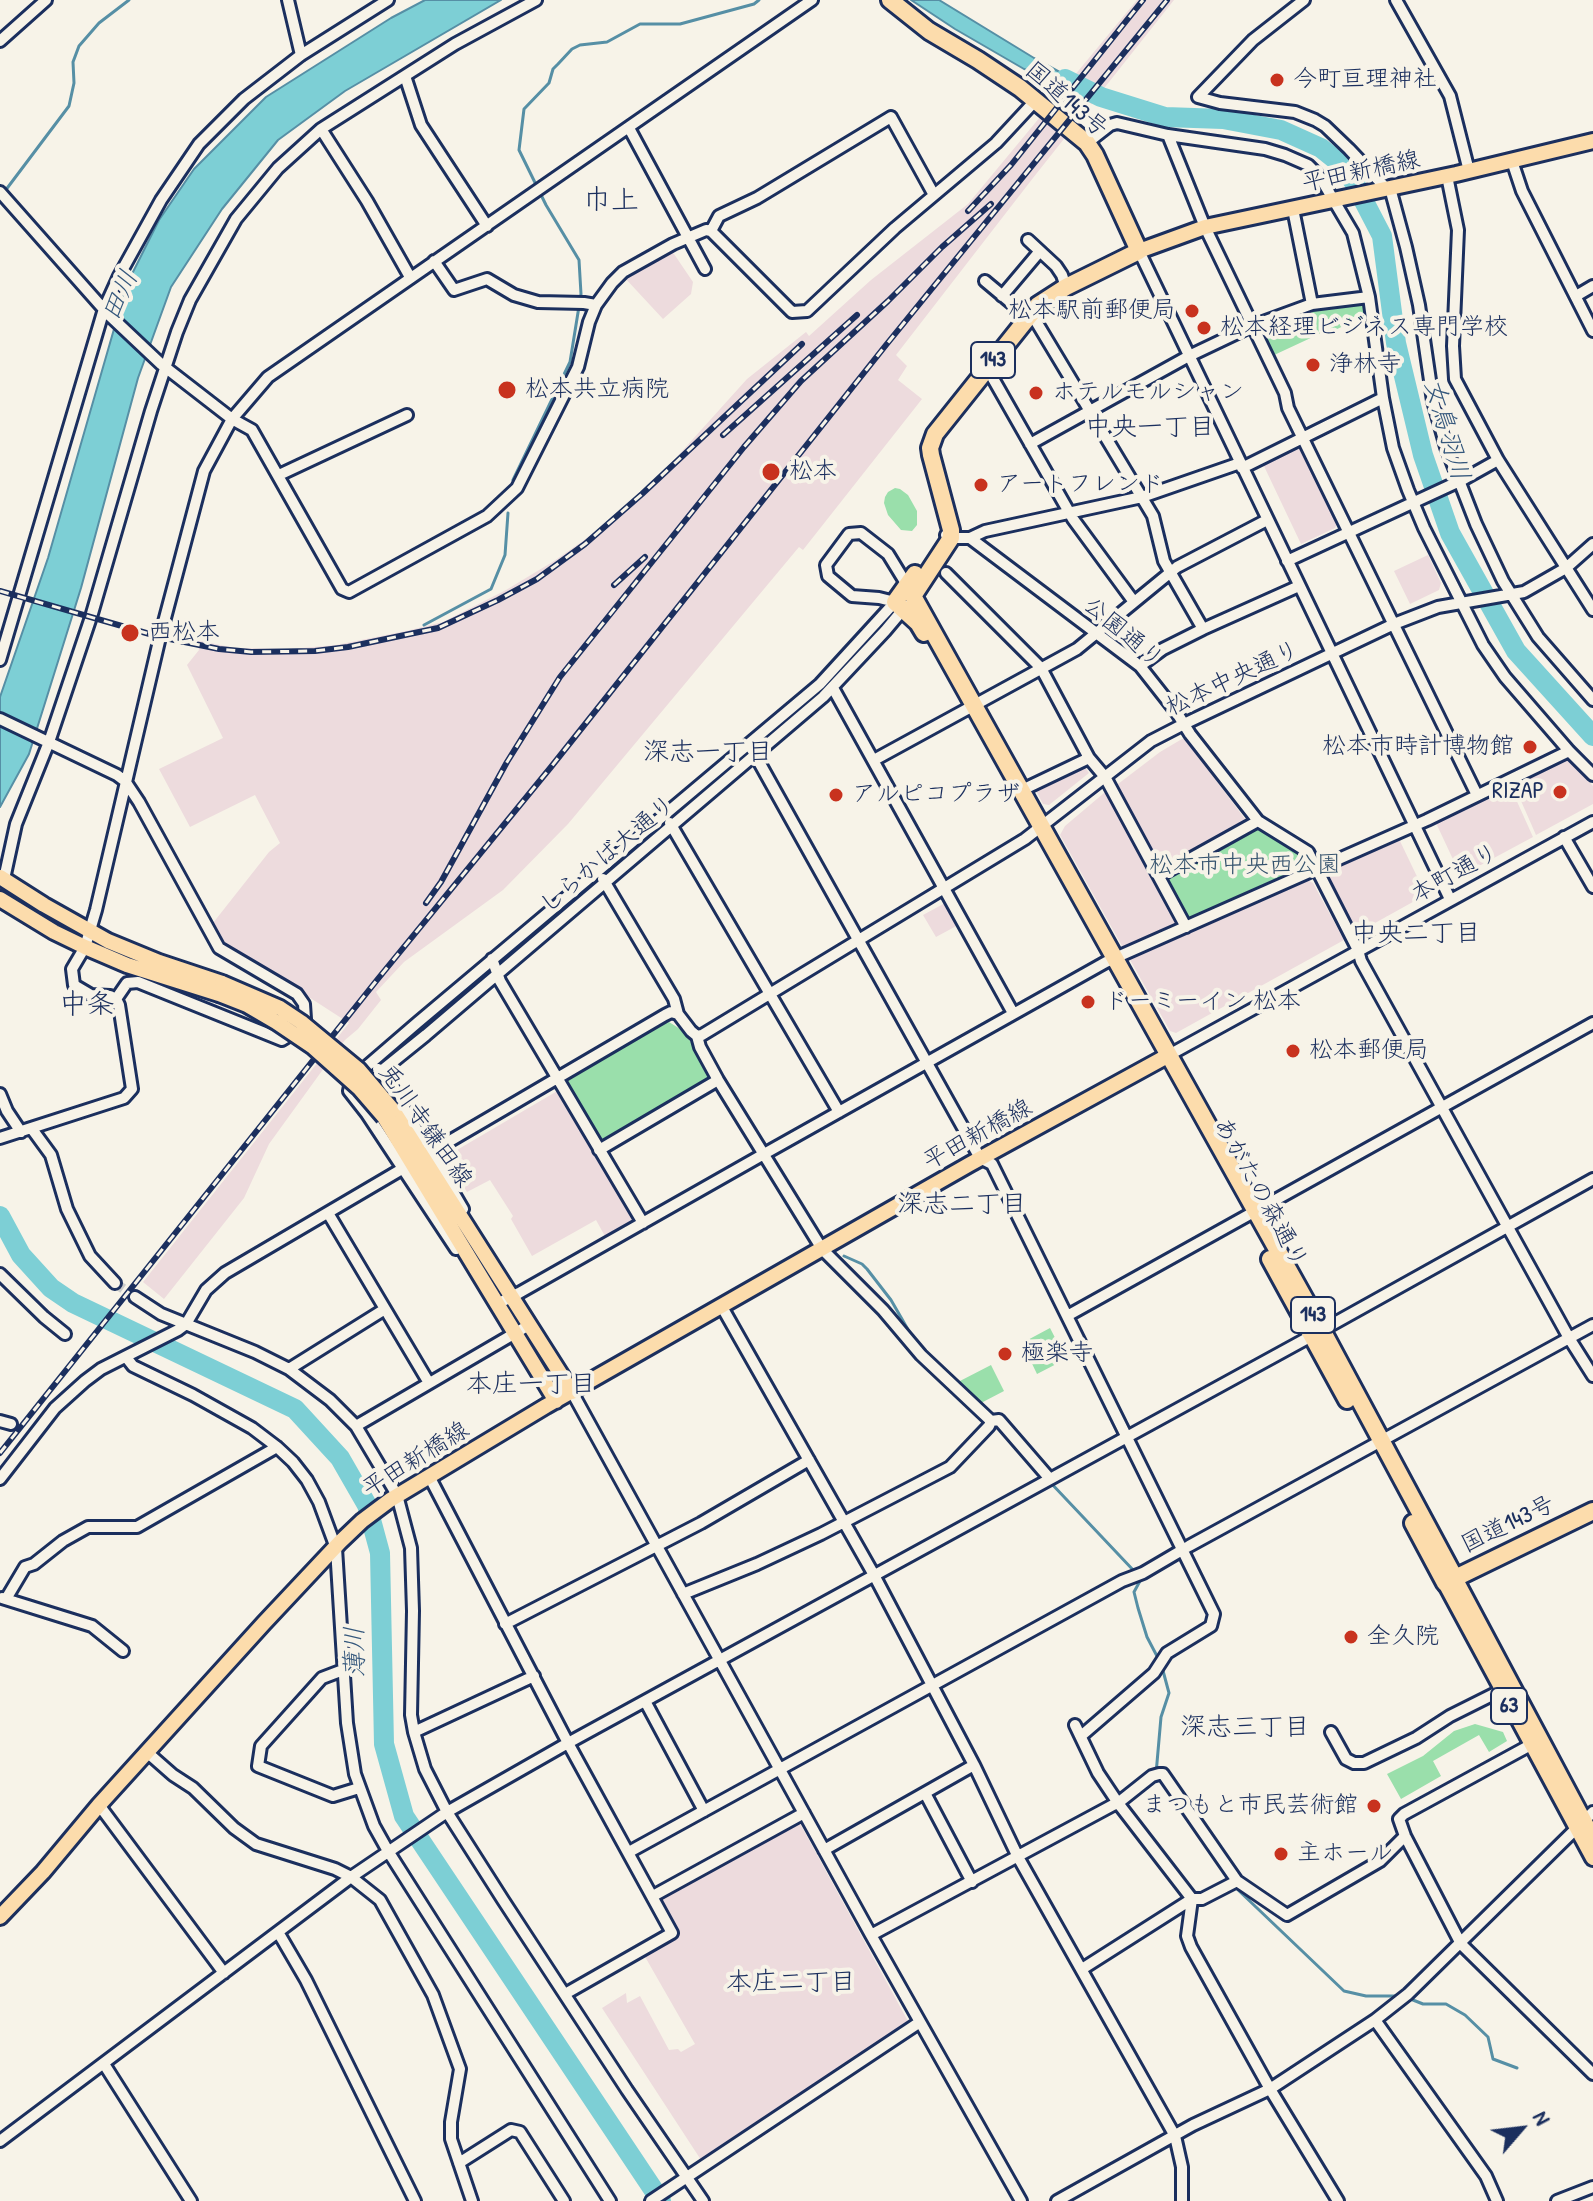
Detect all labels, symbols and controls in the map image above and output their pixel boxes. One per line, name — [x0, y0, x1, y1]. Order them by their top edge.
street label: 国道143号 — [1019, 56, 1113, 144]
place label: 今町亘理神社 — [1293, 66, 1437, 94]
marker: 今町亘理神社 — [1268, 71, 1286, 89]
street label: 平田新橋線 — [1299, 145, 1423, 199]
district label: 巾上 — [583, 185, 639, 219]
water label: 田川 — [96, 266, 146, 326]
place label: 松本駅前郵便局 — [1008, 297, 1176, 325]
marker: 松本駅前郵便局 — [1183, 302, 1201, 320]
place label: 松本経理ビジネス専門学校 — [1220, 314, 1508, 342]
marker: 松本経理ビジネス専門学校 — [1195, 319, 1213, 337]
road number: 143 — [971, 342, 1015, 378]
place label: 浄林寺 — [1329, 351, 1401, 379]
marker: 浄林寺 — [1304, 356, 1322, 374]
place label: 松本共立病院 — [525, 376, 669, 404]
water label: 女鳥羽川 — [1417, 376, 1475, 484]
marker: 松本共立病院 — [496, 379, 518, 401]
place label: ホテルモルシャン — [1052, 379, 1244, 407]
marker: ホテルモルシャン — [1027, 384, 1045, 402]
district label: 中央一丁目 — [1085, 412, 1215, 444]
place label: 松本 — [789, 458, 837, 486]
marker: 松本 — [760, 461, 782, 483]
place label: アートフレンド — [997, 471, 1164, 499]
marker: アートフレンド — [972, 476, 990, 494]
street label: 公園通り — [1077, 591, 1169, 675]
place label: 西松本 — [148, 619, 220, 647]
marker: 西松本 — [119, 622, 141, 644]
street label: 松本中央通り — [1162, 636, 1304, 722]
place label: 松本市時計博物館 — [1322, 733, 1514, 761]
district label: 深志一丁目 — [643, 737, 773, 769]
marker: 松本市時計博物館 — [1521, 738, 1539, 756]
place label: RIZAP — [1492, 778, 1544, 806]
place label: アルピコプラザ — [852, 781, 1020, 809]
marker: RIZAP — [1551, 783, 1569, 801]
marker: アルピコプラザ — [827, 786, 845, 804]
street label: しらかば大通り — [534, 790, 682, 920]
street label: 本町通り — [1406, 838, 1504, 910]
park label: 松本市中央西公園 — [1149, 852, 1341, 880]
district label: 中央二丁目 — [1351, 918, 1481, 950]
place label: ドーミーイン 松本 — [1104, 988, 1301, 1016]
district label: 中条 — [59, 989, 115, 1023]
marker: ドーミーイン 松本 — [1079, 993, 1097, 1011]
place label: 松本郵便局 — [1309, 1037, 1429, 1065]
marker: 松本郵便局 — [1284, 1042, 1302, 1060]
street label: 兎川寺鎌田線 — [372, 1059, 478, 1193]
street label: 平田新橋線 — [919, 1093, 1037, 1177]
street label: あがたの森通り — [1207, 1113, 1313, 1273]
district label: 深志二丁目 — [897, 1189, 1027, 1221]
road number: 143 — [1291, 1297, 1335, 1333]
place label: 極楽寺 — [1021, 1340, 1093, 1368]
marker: 極楽寺 — [996, 1345, 1014, 1363]
district label: 本庄一丁目 — [466, 1369, 596, 1401]
street label: 平田新橋線 — [357, 1416, 475, 1504]
street label: 国道143号 — [1457, 1490, 1559, 1560]
place label: 全久院 — [1367, 1623, 1439, 1651]
water label: 薄川 — [340, 1626, 372, 1678]
marker: 全久院 — [1342, 1628, 1360, 1646]
road number: 63 — [1491, 1688, 1527, 1724]
district label: 深志三丁目 — [1180, 1712, 1310, 1744]
place label: まつもと市民芸術館 — [1142, 1792, 1358, 1820]
marker: まつもと市民芸術館 — [1365, 1797, 1383, 1815]
place label: 主ホール — [1297, 1840, 1393, 1868]
marker: 主ホール — [1272, 1845, 1290, 1863]
district label: 本庄二丁目 — [726, 1967, 856, 1999]
north arrow — [1481, 2089, 1561, 2169]
text: N — [1526, 2106, 1558, 2130]

